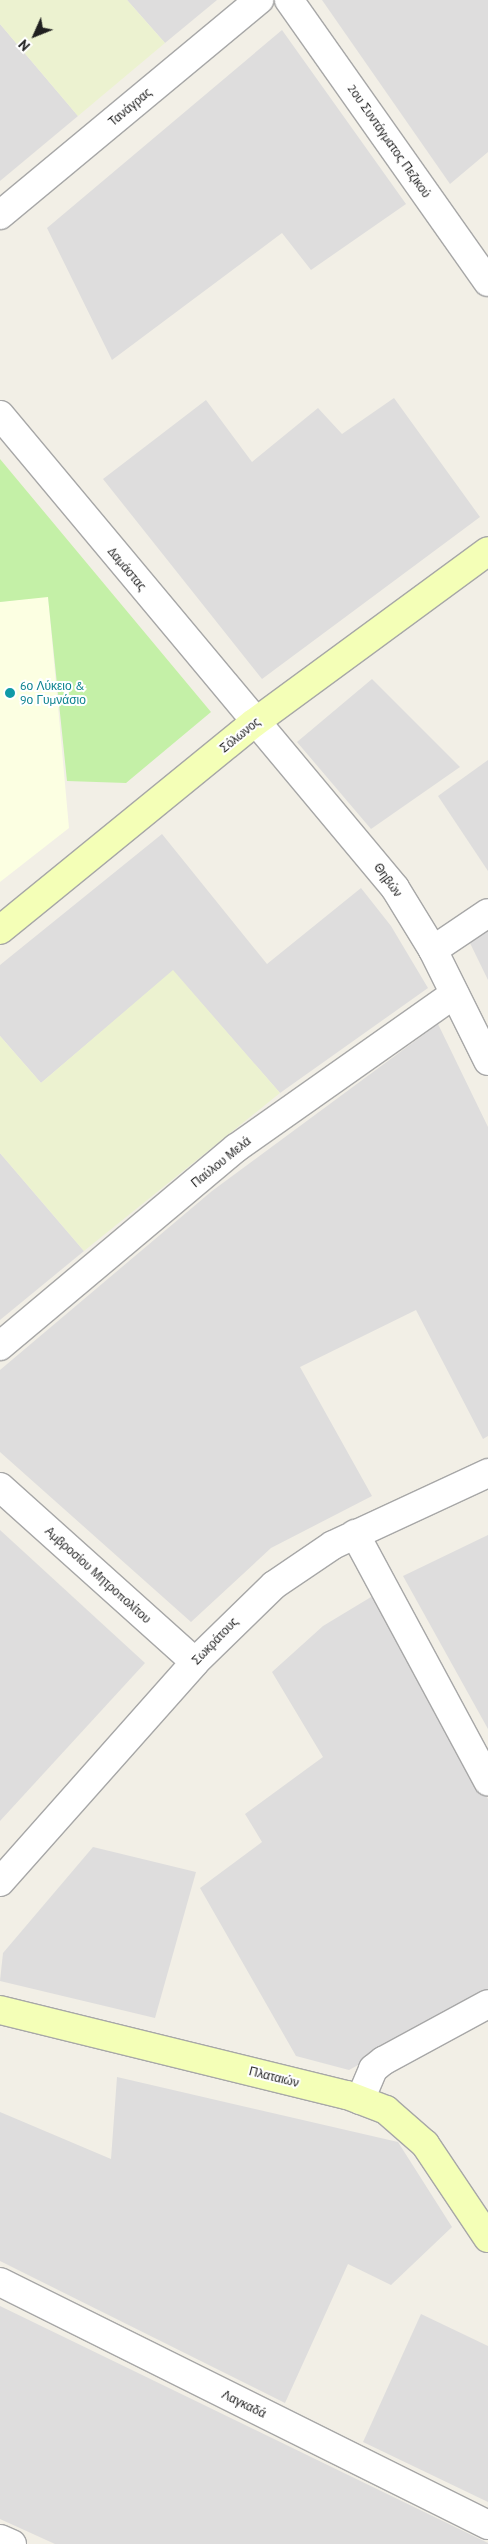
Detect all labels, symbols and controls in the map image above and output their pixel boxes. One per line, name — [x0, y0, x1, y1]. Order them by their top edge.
north arrow — [10, 10, 60, 60]
text: N — [15, 36, 34, 55]
street label: 2ου Συντάγματος Πεζικού — [344, 82, 434, 200]
street label: Τανάγρας — [106, 85, 154, 129]
street label: Δαμάστας — [105, 544, 149, 594]
place label: 6ο Λύκειο & 9ο Γυμνάσιο — [20, 679, 86, 707]
marker: 6ο Λύκειο & 9ο Γυμνάσιο — [4, 687, 16, 699]
street label: Σόλωνος — [217, 714, 263, 756]
street label: Θηβών — [371, 860, 405, 900]
street label: Παύλου Μελά — [188, 1134, 254, 1190]
street label: Αμβροσίου Μητροπολίτου — [42, 1524, 154, 1626]
street label: Σωκράτους — [189, 1614, 241, 1668]
street label: Πλαταιών — [248, 2064, 300, 2090]
street label: Λαγκαδά — [220, 2387, 268, 2421]

